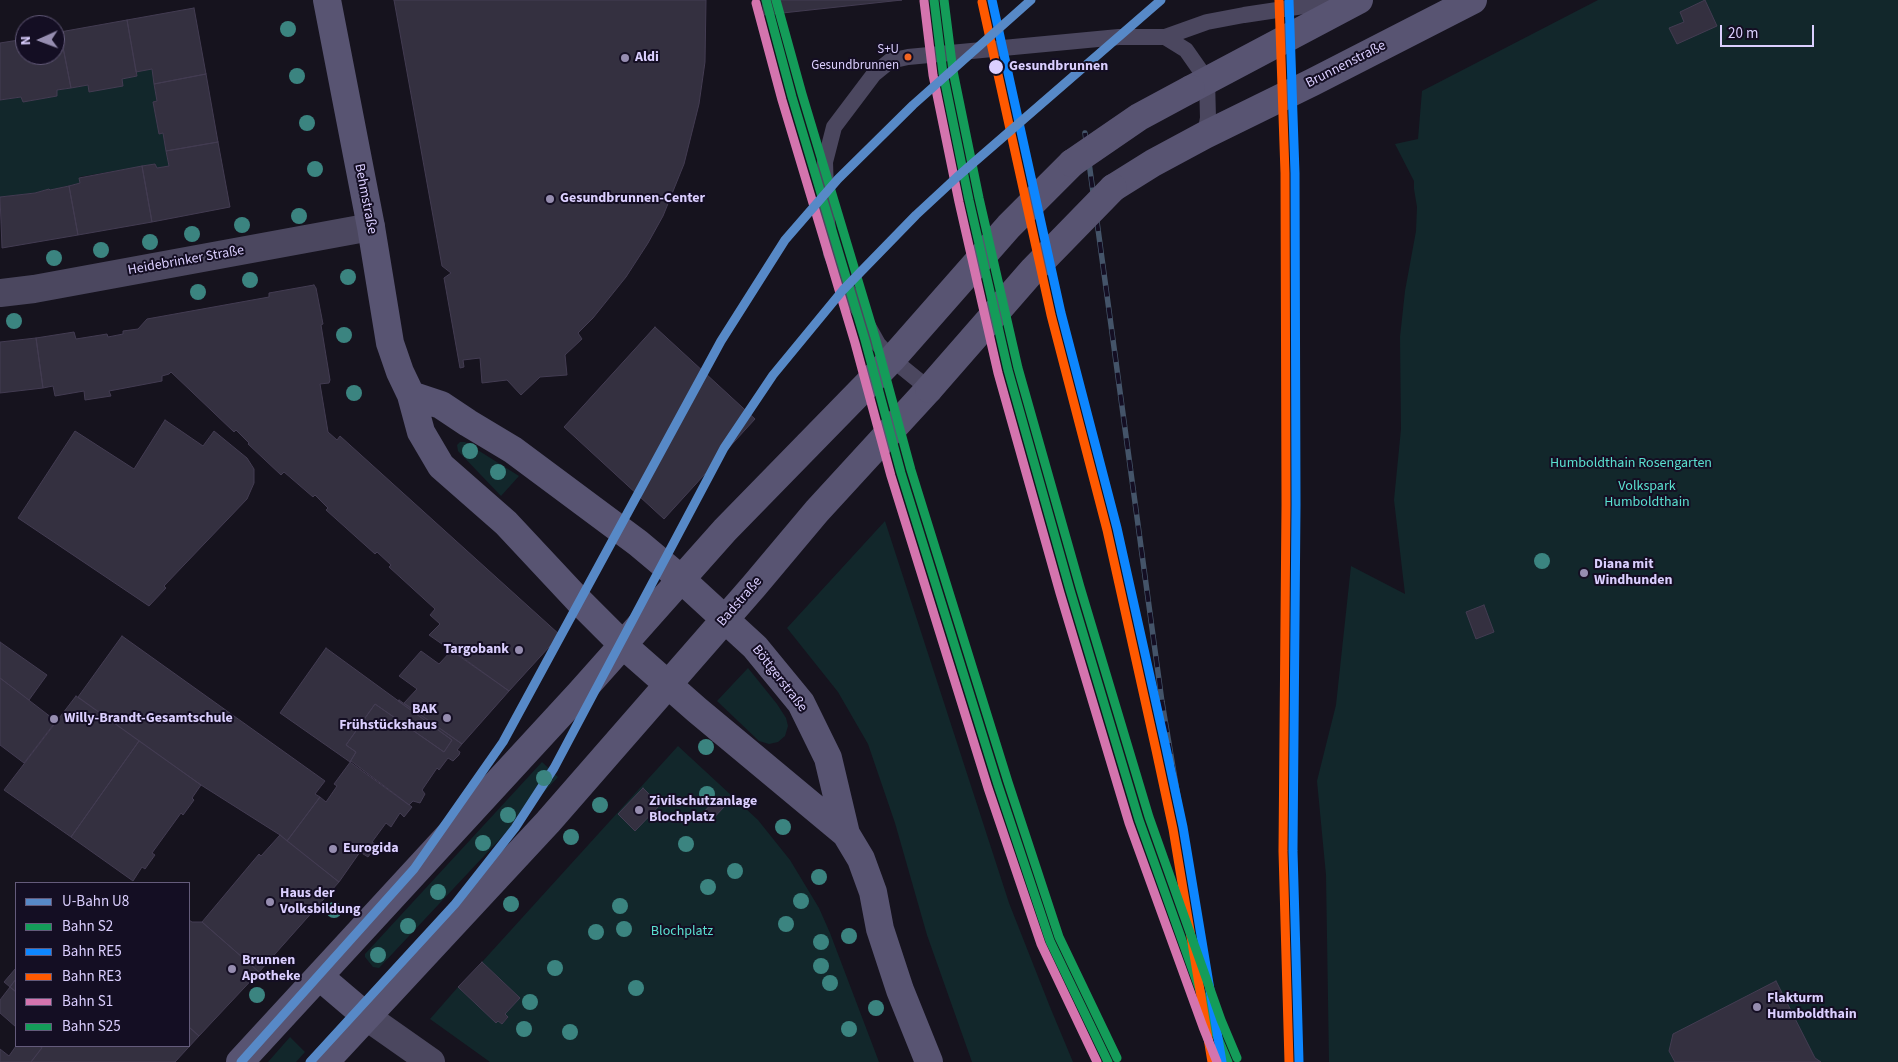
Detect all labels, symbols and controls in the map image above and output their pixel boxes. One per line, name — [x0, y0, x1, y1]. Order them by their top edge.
north arrow — [15, 15, 65, 65]
scale bar — [1723, 15, 1817, 47]
text: 20 m — [1728, 23, 1758, 44]
text: N — [16, 35, 36, 45]
street label: Brunnenstraße — [1303, 38, 1389, 92]
place label: S+U Gesundbrunnen — [811, 42, 899, 73]
place label: Aldi — [635, 50, 659, 66]
marker: Aldi — [619, 52, 631, 64]
marker: S+U Gesundbrunnen — [903, 52, 913, 62]
marker: Gesundbrunnen — [987, 58, 1005, 76]
place label: Gesundbrunnen — [1009, 59, 1108, 75]
street label: Behmstraße — [350, 162, 380, 236]
place label: Gesundbrunnen-Center — [560, 191, 705, 207]
marker: Gesundbrunnen-Center — [544, 193, 556, 205]
street label: Heidebrinker Straße — [127, 243, 245, 279]
park label: Humboldthain Rosengarten — [1550, 456, 1712, 472]
park label: Volkspark Humboldthain — [1604, 479, 1690, 512]
place label: Diana mit Windhunden — [1594, 557, 1673, 590]
marker: Diana mit Windhunden — [1578, 567, 1590, 579]
street label: Badstraße — [714, 574, 766, 630]
place label: Targobank — [443, 642, 509, 658]
street label: Böttgerstraße — [748, 642, 810, 716]
marker: Targobank — [513, 644, 525, 656]
place label: BAK Frühstückshaus — [339, 702, 437, 734]
place label: Willy-Brandt-Gesamtschule — [64, 711, 233, 727]
marker: BAK Frühstückshaus — [441, 712, 453, 724]
marker: Willy-Brandt-Gesamtschule — [48, 713, 60, 725]
place label: Zivilschutzanlage Blochplatz — [649, 794, 757, 826]
marker: Zivilschutzanlage Blochplatz — [633, 804, 645, 816]
place label: Eurogida — [343, 841, 399, 857]
marker: Eurogida — [327, 843, 339, 855]
legend — [15, 882, 190, 1047]
place label: Haus der Volksbildung — [280, 886, 361, 919]
text: U-Bahn U8 — [62, 891, 129, 912]
marker: Haus der Volksbildung — [264, 896, 276, 908]
text: Bahn S2 — [62, 916, 113, 937]
park label: Blochplatz — [651, 924, 713, 940]
text: Bahn RE5 — [62, 941, 122, 962]
place label: Brunnen Apotheke — [242, 953, 301, 986]
marker: Brunnen Apotheke — [226, 963, 238, 975]
text: Bahn RE3 — [62, 966, 122, 987]
text: Bahn S1 — [62, 991, 113, 1012]
place label: Flakturm Humboldthain — [1767, 991, 1857, 1024]
marker: Flakturm Humboldthain — [1751, 1001, 1763, 1013]
text: Bahn S25 — [62, 1016, 121, 1037]

